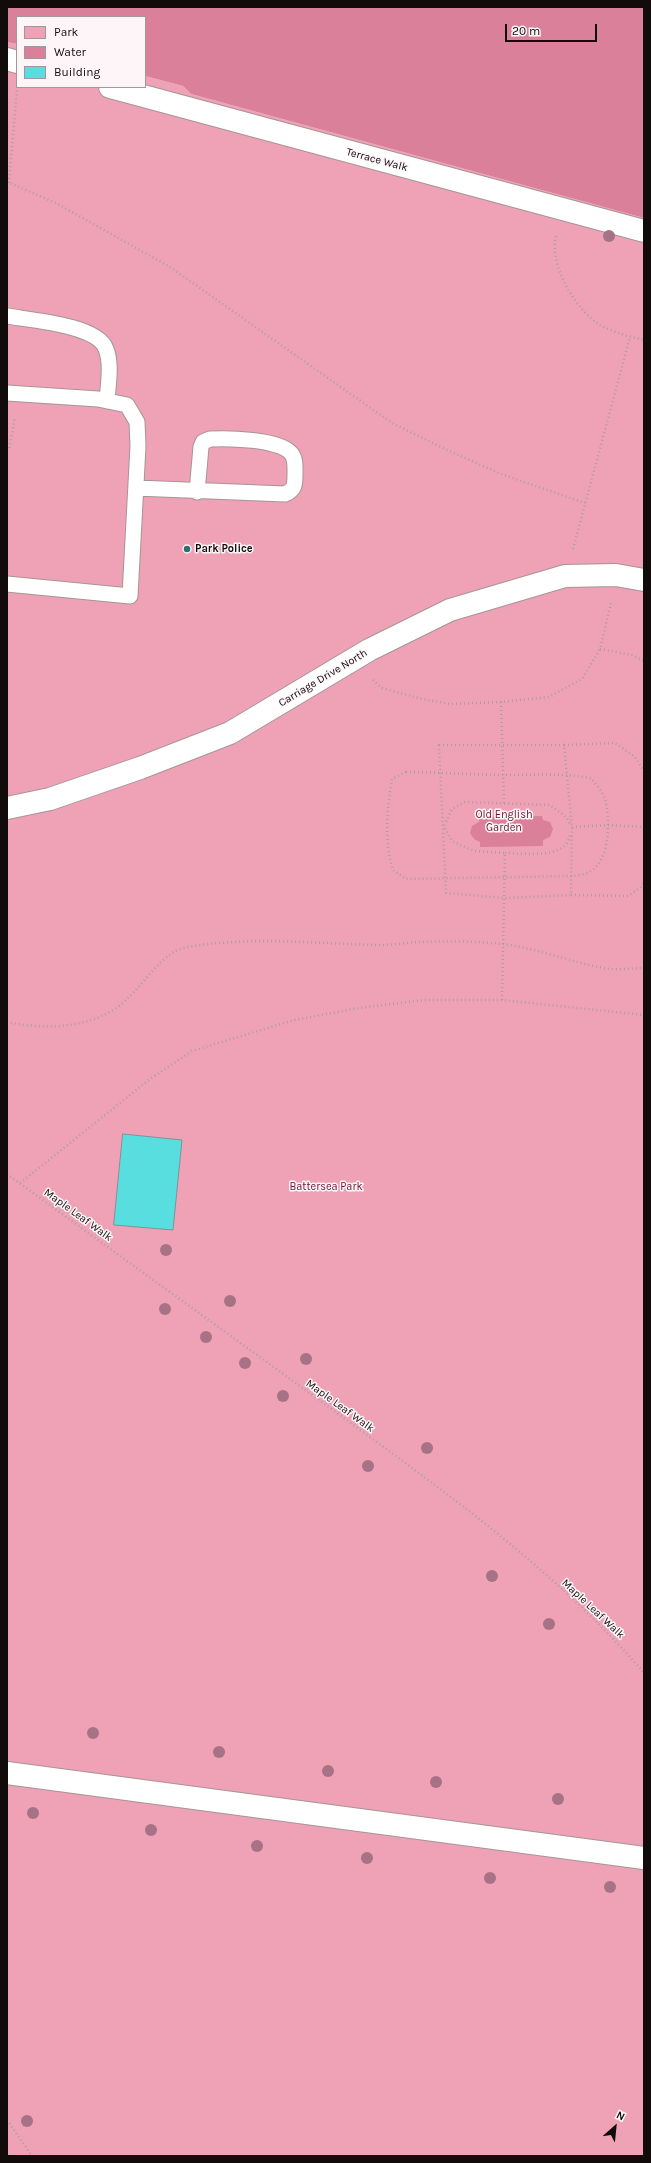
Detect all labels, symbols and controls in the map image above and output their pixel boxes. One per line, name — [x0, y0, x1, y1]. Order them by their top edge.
legend — [16, 16, 146, 88]
scale bar — [507, 16, 599, 42]
text: 20 m — [512, 24, 540, 38]
text: Park — [54, 25, 78, 39]
text: Water — [54, 45, 86, 59]
text: Building — [54, 65, 100, 79]
street label: Terrace Walk — [345, 145, 409, 175]
place label: Park Police — [195, 542, 253, 556]
marker: Park Police — [182, 544, 192, 554]
street label: Carriage Drive North — [276, 646, 370, 710]
park label: Old English Garden — [475, 808, 533, 834]
park label: Battersea Park — [289, 1180, 363, 1194]
street label: Maple Leaf Walk — [41, 1186, 115, 1244]
street label: Maple Leaf Walk — [303, 1377, 377, 1435]
street label: Maple Leaf Walk — [559, 1576, 627, 1642]
north arrow — [595, 2107, 635, 2147]
text: N — [614, 2108, 627, 2123]

